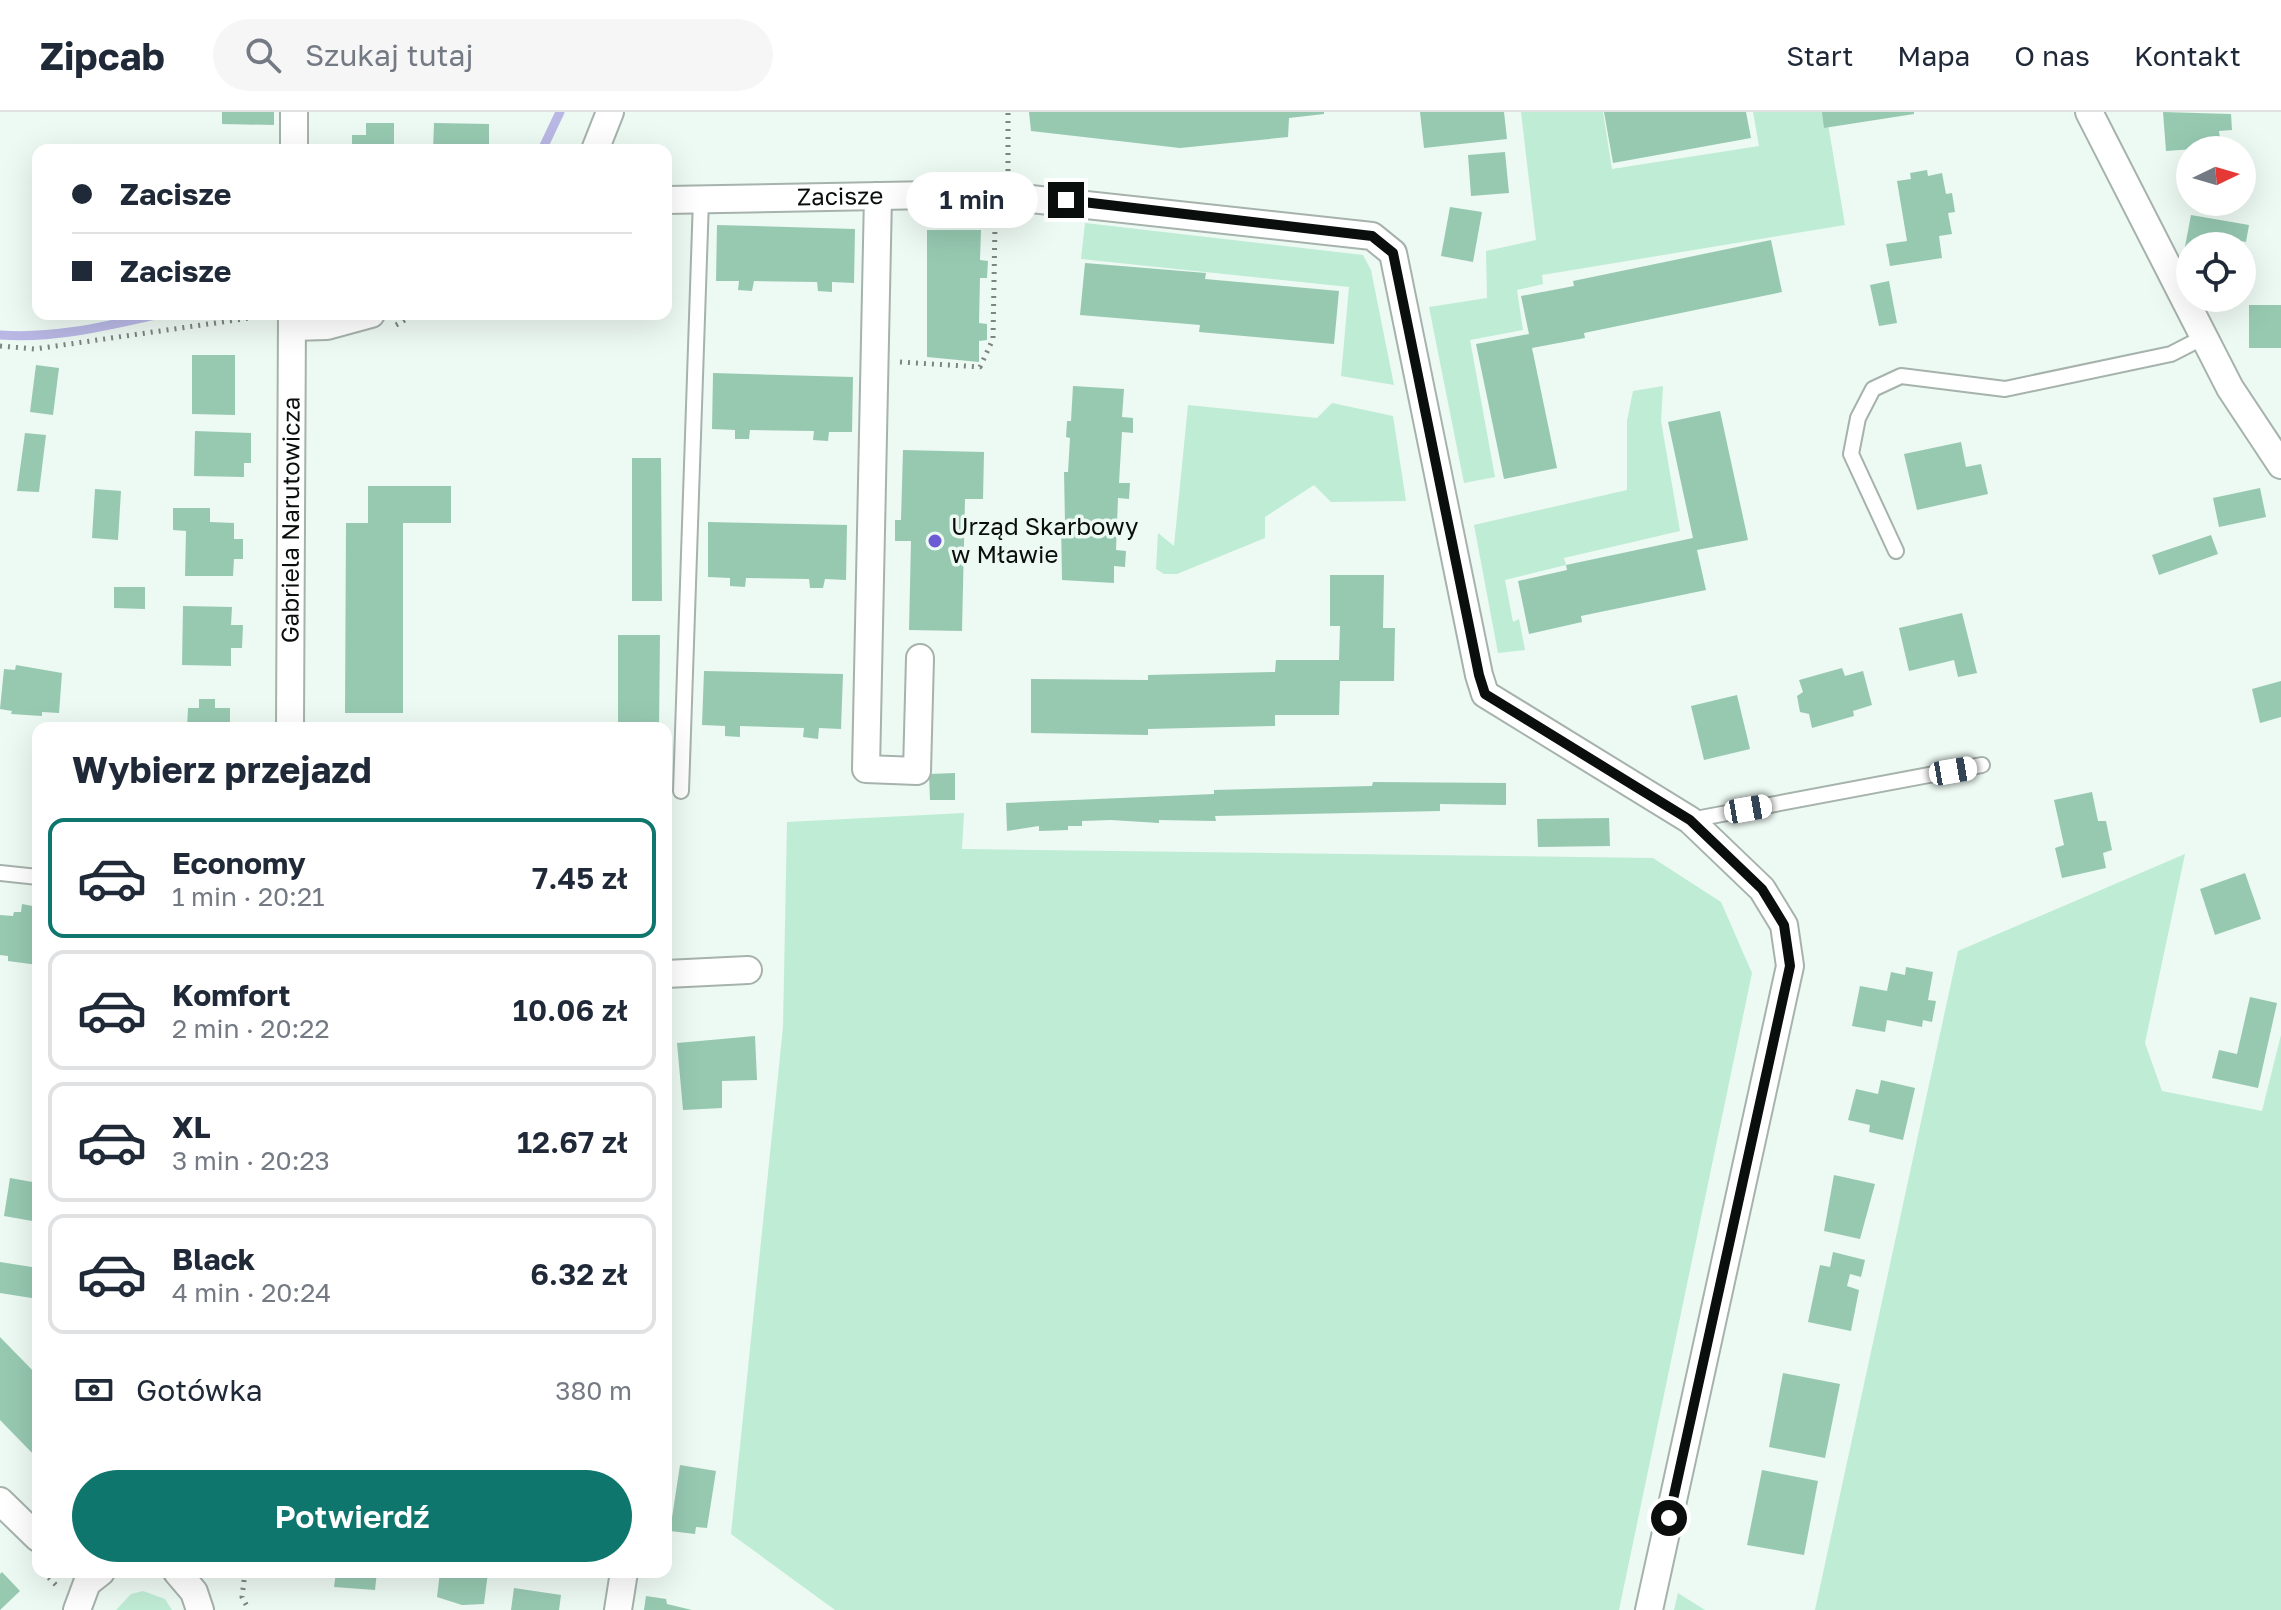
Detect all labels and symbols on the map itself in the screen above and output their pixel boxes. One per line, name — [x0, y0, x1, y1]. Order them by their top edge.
north arrow — [2176, 136, 2256, 216]
callout: 1 min — [906, 172, 1038, 228]
street label: Zacisze — [796, 180, 883, 211]
route end — [1048, 182, 1084, 218]
street label: Gabriela Narutowicza — [274, 397, 305, 643]
place label: Urząd Skarbowy w Mławie — [951, 511, 1139, 568]
marker: Urząd Skarbowy w Mławie — [926, 532, 944, 550]
car — [1927, 755, 1979, 787]
car — [1722, 793, 1774, 825]
route start — [1651, 1500, 1687, 1536]

